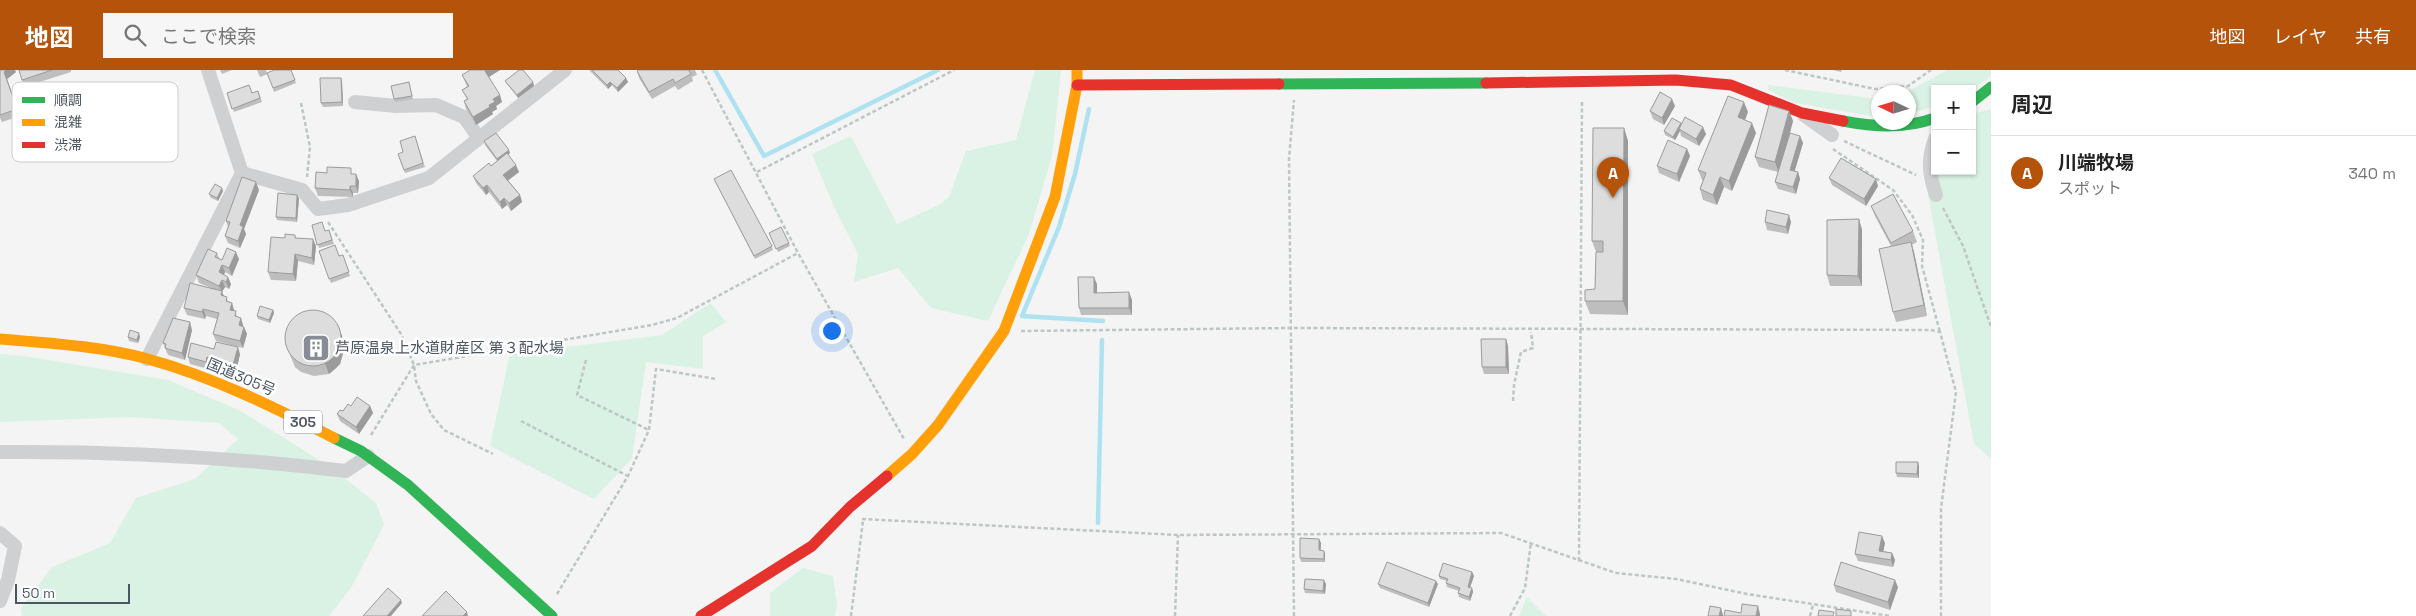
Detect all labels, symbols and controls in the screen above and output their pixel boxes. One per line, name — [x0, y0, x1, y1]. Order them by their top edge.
search box — [103, 13, 453, 58]
icon: search — [121, 21, 149, 49]
text: 地図 — [25, 22, 73, 53]
text: ここで検索 — [161, 24, 256, 49]
text: 地図 — [2210, 25, 2246, 48]
text: レイヤ — [2274, 25, 2327, 48]
text: 共有 — [2355, 25, 2391, 48]
legend — [12, 82, 178, 162]
north arrow — [1871, 85, 1916, 130]
map controls — [1931, 85, 1976, 175]
button: + — [1931, 85, 1976, 130]
text: 順調 — [54, 91, 82, 109]
text: 周辺 — [2011, 91, 2053, 118]
text: 混雑 — [54, 113, 82, 131]
button: − — [1931, 130, 1976, 175]
text: 渋滞 — [54, 136, 82, 154]
text: 川端牧場 — [2058, 150, 2134, 175]
pin: A — [1597, 157, 1629, 198]
text: A — [2022, 163, 2032, 184]
text: 340 m — [2348, 163, 2396, 184]
text: スポット — [2058, 178, 2122, 199]
your location — [819, 318, 845, 344]
building icon: 芦原温泉上水道財産区 第３配水場 — [301, 333, 331, 363]
place label: 芦原温泉上水道財産区 第３配水場 — [335, 338, 564, 357]
street label: 国道305号 — [204, 354, 278, 399]
road number: 305 — [284, 411, 322, 434]
scale bar — [15, 581, 130, 604]
text: 50 m — [22, 584, 55, 602]

